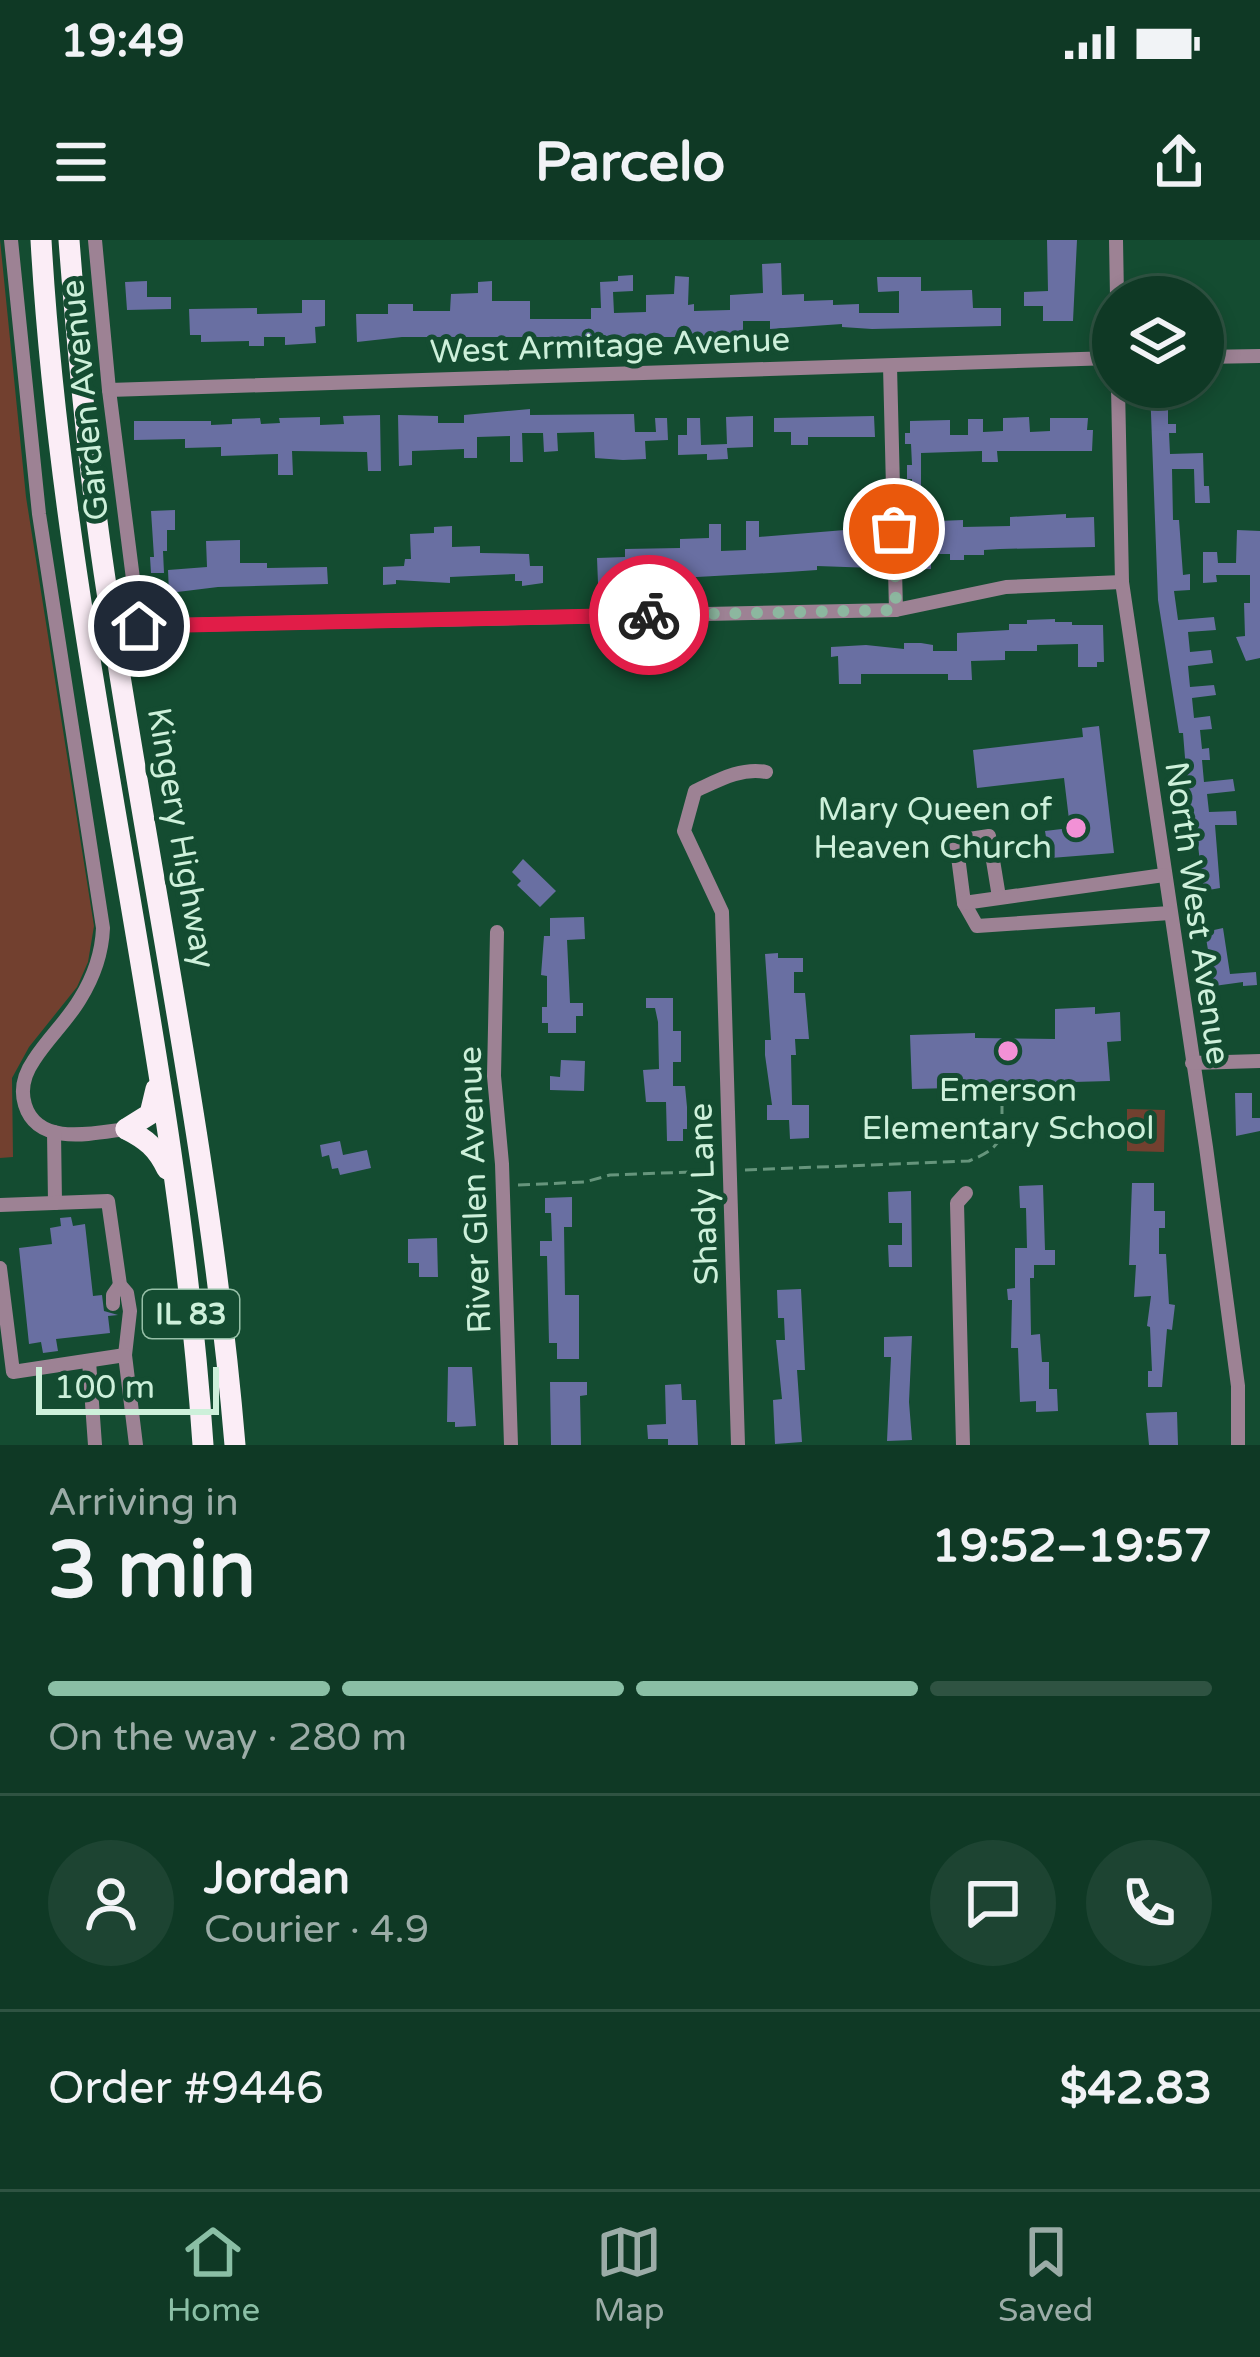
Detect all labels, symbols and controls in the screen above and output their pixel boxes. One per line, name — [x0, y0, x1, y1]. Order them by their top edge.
text: 19:49 — [60, 15, 185, 69]
icon: menu — [48, 129, 114, 195]
icon: share — [1146, 129, 1212, 195]
text: Parcelo — [535, 130, 725, 195]
map controls — [1092, 276, 1224, 408]
button: layers — [1092, 276, 1224, 408]
street label: Garden Avenue — [53, 278, 117, 522]
street label: West Armitage Avenue — [429, 320, 791, 372]
pin — [843, 478, 945, 580]
icon: bag — [861, 496, 927, 562]
courier — [589, 555, 709, 675]
pin — [88, 575, 190, 677]
icon: bike — [616, 582, 682, 648]
icon: home — [106, 593, 172, 659]
street label: Kingery Highway — [139, 705, 223, 971]
street label: North West Avenue — [1156, 759, 1238, 1067]
place label: Mary Queen of Heaven Church — [813, 790, 1052, 867]
marker: Mary Queen of Heaven Church — [1063, 815, 1089, 841]
marker: Emerson Elementary School — [995, 1038, 1021, 1064]
street label: River Glen Avenue — [450, 1046, 500, 1334]
place label: Emerson Elementary School — [861, 1071, 1155, 1148]
street label: Shady Lane — [681, 1102, 727, 1286]
road number: IL 83 — [143, 1290, 239, 1338]
scale bar — [36, 1361, 219, 1414]
text: 100 m — [54, 1368, 155, 1407]
text: Arriving in — [48, 1479, 239, 1526]
text: 19:52–19:57 — [932, 1520, 1212, 1574]
text: 3 min — [48, 1524, 256, 1618]
text: On the way · 280 m — [48, 1714, 407, 1761]
button: person — [48, 1840, 174, 1966]
button: chat — [930, 1840, 1056, 1966]
button: phone — [1086, 1840, 1212, 1966]
text: Jordan — [204, 1852, 350, 1906]
text: Courier · 4.9 — [204, 1906, 429, 1953]
text: Order #9446 — [48, 2062, 324, 2116]
text: $42.83 — [1060, 2062, 1212, 2116]
tab: Home — [167, 2219, 260, 2330]
tab: Map — [593, 2219, 665, 2330]
tab: Saved — [998, 2219, 1093, 2330]

